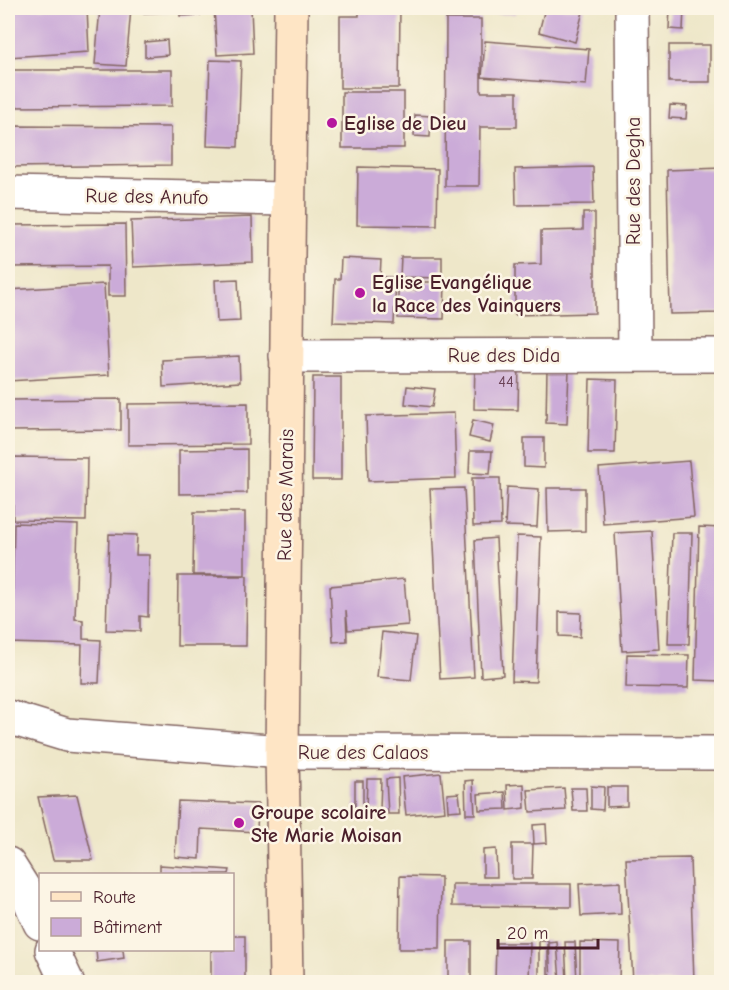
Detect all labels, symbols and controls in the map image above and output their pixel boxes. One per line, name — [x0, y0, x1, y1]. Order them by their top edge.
place label: Eglise de Dieu — [344, 112, 467, 135]
marker: Eglise de Dieu — [325, 116, 339, 130]
street label: Rue des Degha — [622, 117, 645, 245]
street label: Rue des Anufo — [85, 184, 209, 209]
place label: Eglise Evangélique la Race des Vainquers — [372, 271, 561, 317]
marker: Eglise Evangélique la Race des Vainquers — [353, 286, 367, 300]
street label: Rue des Dida — [448, 344, 560, 367]
house number: 44 — [498, 373, 514, 391]
street label: Rue des Marais — [273, 429, 298, 561]
street label: Rue des Calaos — [298, 741, 428, 764]
place label: Groupe scolaire Ste Marie Moisan — [251, 801, 402, 847]
marker: Groupe scolaire Ste Marie Moisan — [232, 816, 246, 830]
legend — [39, 873, 234, 951]
text: Route — [93, 887, 136, 908]
scale bar — [498, 912, 598, 950]
text: Bâtiment — [93, 917, 163, 938]
text: 20 m — [507, 923, 548, 944]

